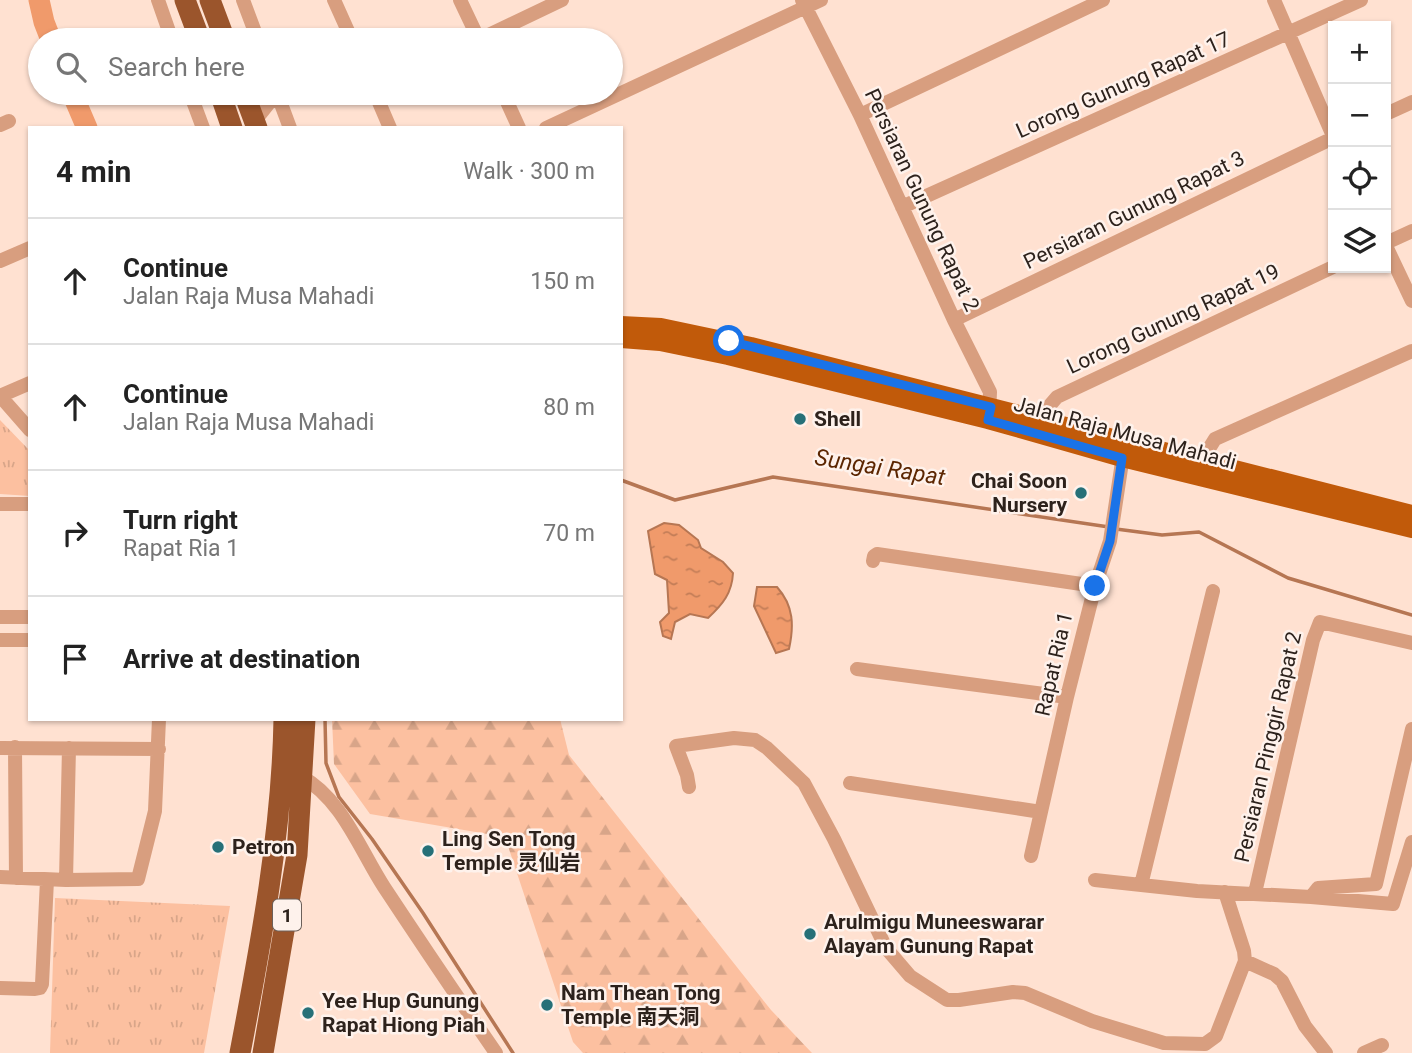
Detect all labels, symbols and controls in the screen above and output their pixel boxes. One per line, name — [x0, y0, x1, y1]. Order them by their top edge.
map controls — [1328, 21, 1391, 273]
button: + — [1328, 21, 1391, 84]
street label: Lorong Gunung Rapat 17 — [1012, 27, 1234, 143]
search box — [28, 28, 623, 105]
icon: search — [52, 48, 90, 86]
text: Search here — [108, 52, 245, 82]
button: − — [1328, 84, 1391, 147]
street label: Persiaran Gunung Rapat 2 — [860, 85, 984, 315]
street label: Persiaran Gunung Rapat 3 — [1020, 146, 1248, 274]
button: locate — [1328, 147, 1391, 210]
text: 4 min — [56, 154, 131, 189]
text: Walk · 300 m — [463, 158, 595, 185]
button: layers — [1328, 210, 1391, 273]
text: Continue — [123, 253, 228, 283]
street label: Lorong Gunung Rapat 19 — [1063, 259, 1283, 379]
icon: ahead — [56, 262, 94, 300]
text: 150 m — [530, 268, 595, 295]
text: Jalan Raja Musa Mahadi — [123, 283, 374, 310]
route start — [713, 325, 744, 356]
text: Continue — [123, 379, 228, 409]
icon: ahead — [56, 388, 94, 426]
street label: Jalan Raja Musa Mahadi — [1011, 392, 1239, 474]
text: 80 m — [543, 394, 595, 421]
place label: Shell — [814, 407, 861, 431]
text: Jalan Raja Musa Mahadi — [123, 409, 374, 436]
marker: Shell — [792, 411, 808, 427]
water label: Sungai Rapat — [813, 444, 948, 491]
place label: Chai Soon Nursery — [971, 469, 1067, 517]
marker: Chai Soon Nursery — [1073, 485, 1089, 501]
text: Turn right — [123, 505, 238, 535]
icon: right — [56, 514, 94, 552]
text: 70 m — [543, 520, 595, 547]
text: Rapat Ria 1 — [123, 535, 239, 562]
route end — [1079, 570, 1110, 601]
street label: Rapat Ria 1 — [1030, 610, 1078, 718]
street label: Persiaran Pinggir Rapat 2 — [1230, 629, 1306, 865]
icon: arrive — [56, 640, 94, 678]
text: Arrive at destination — [123, 644, 360, 674]
place label: Ling Sen Tong Temple 灵仙岩 — [442, 827, 581, 875]
place label: Petron — [232, 835, 295, 859]
marker: Petron — [210, 839, 226, 855]
marker: Ling Sen Tong Temple 灵仙岩 — [420, 843, 436, 859]
road number: 1 — [273, 900, 301, 931]
place label: Arulmigu Muneeswarar Alayam Gunung Rapat — [824, 910, 1044, 958]
marker: Arulmigu Muneeswarar Alayam Gunung Rapat — [802, 926, 818, 942]
place label: Nam Thean Tong Temple 南天洞 — [561, 981, 721, 1029]
place label: Yee Hup Gunung Rapat Hiong Piah — [322, 989, 485, 1037]
marker: Nam Thean Tong Temple 南天洞 — [539, 997, 555, 1013]
marker: Yee Hup Gunung Rapat Hiong Piah — [300, 1005, 316, 1021]

